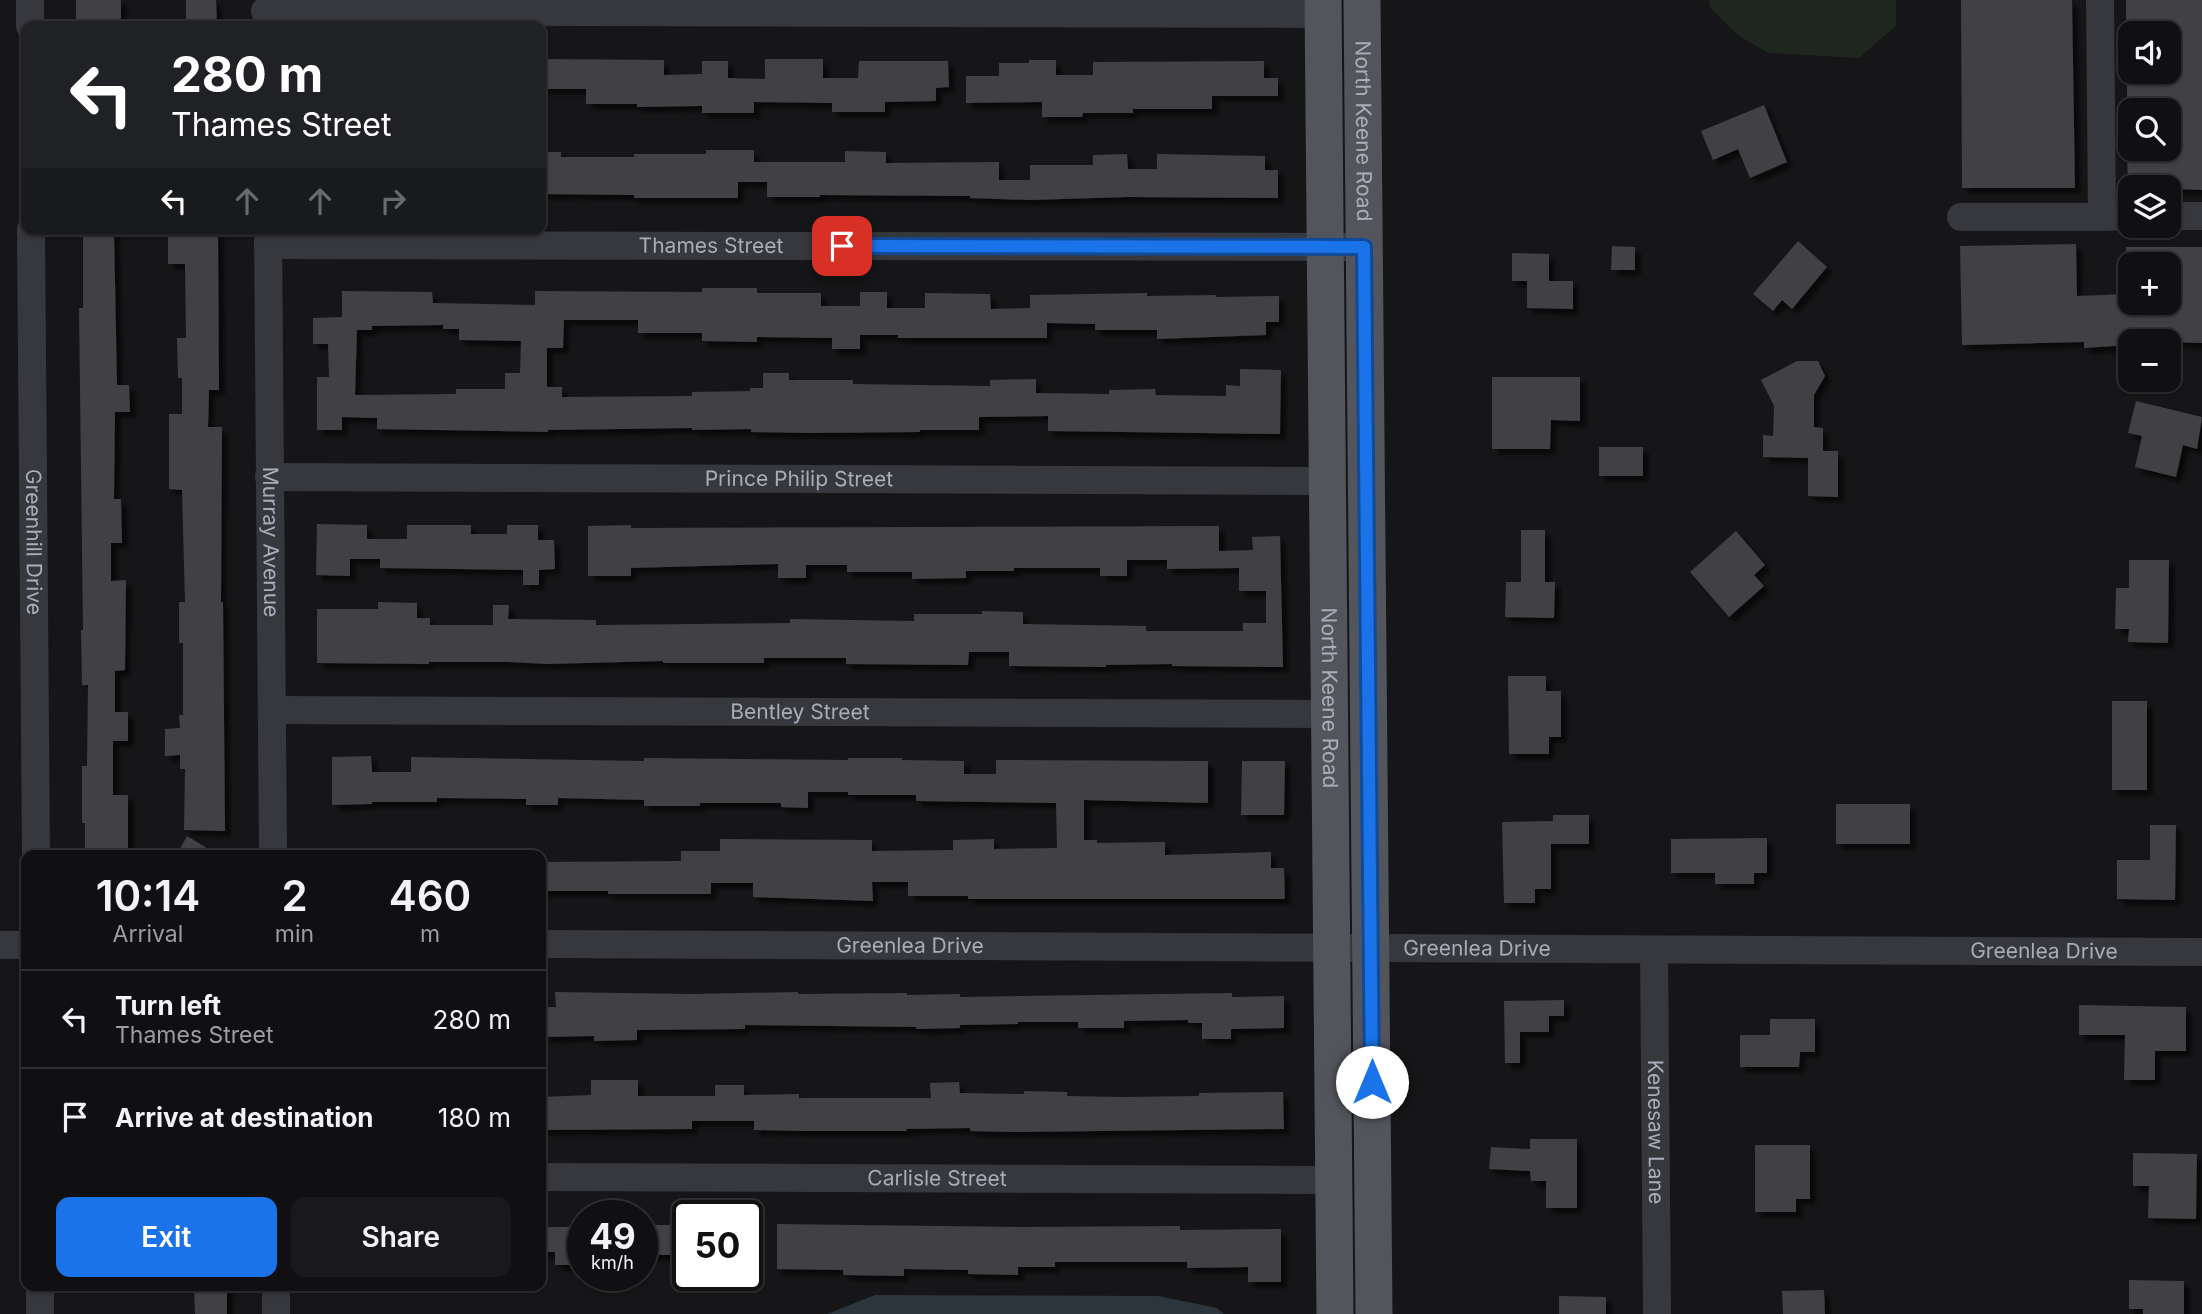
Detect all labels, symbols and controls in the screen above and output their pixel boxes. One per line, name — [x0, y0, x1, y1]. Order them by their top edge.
map controls — [2118, 21, 2181, 392]
button: sound — [2118, 21, 2181, 84]
street label: North Keene Road — [1350, 40, 1377, 222]
text: 280 m — [171, 45, 323, 104]
icon: left — [56, 49, 147, 140]
button: search — [2118, 98, 2181, 161]
text: Thames Street — [171, 105, 391, 144]
button: layers — [2118, 175, 2181, 238]
icon: left — [155, 182, 193, 220]
icon: ahead — [228, 182, 266, 220]
icon: ahead — [301, 182, 339, 220]
icon: right — [374, 182, 412, 220]
pin — [812, 216, 872, 276]
icon: arrive — [823, 227, 861, 265]
street label: Thames Street — [639, 233, 784, 258]
button: + — [2118, 252, 2181, 315]
button: − — [2118, 329, 2181, 392]
street label: Prince Philip Street — [705, 466, 893, 491]
street label: Murray Avenue — [258, 467, 284, 617]
street label: Greenhill Drive — [21, 469, 47, 615]
street label: North Keene Road — [1317, 607, 1343, 789]
street label: Bentley Street — [730, 699, 870, 724]
text: 10:14 — [96, 870, 200, 921]
text: 2 — [281, 870, 308, 921]
text: 460 — [389, 870, 471, 921]
text: Arrival — [113, 920, 183, 948]
text: min — [275, 920, 314, 948]
text: m — [420, 920, 440, 948]
street label: Greenlea Drive — [836, 932, 984, 958]
street label: Greenlea Drive — [1403, 935, 1551, 961]
street label: Greenlea Drive — [1970, 938, 2118, 964]
text: Turn left — [115, 990, 221, 1021]
icon: left — [56, 1000, 94, 1038]
text: 280 m — [433, 1004, 511, 1035]
text: Thames Street — [115, 1021, 273, 1049]
position arrow — [1335, 1045, 1409, 1119]
street label: Kenesaw Lane — [1643, 1060, 1669, 1204]
icon: arrive — [56, 1098, 94, 1136]
text: Arrive at destination — [115, 1102, 374, 1133]
text: 180 m — [438, 1102, 511, 1133]
street label: Carlisle Street — [867, 1165, 1007, 1191]
button: Exit — [56, 1197, 277, 1277]
button: Share — [291, 1197, 511, 1277]
speed limit sign: 50 — [672, 1200, 763, 1291]
text: 49 — [589, 1215, 636, 1257]
text: km/h — [591, 1252, 634, 1273]

